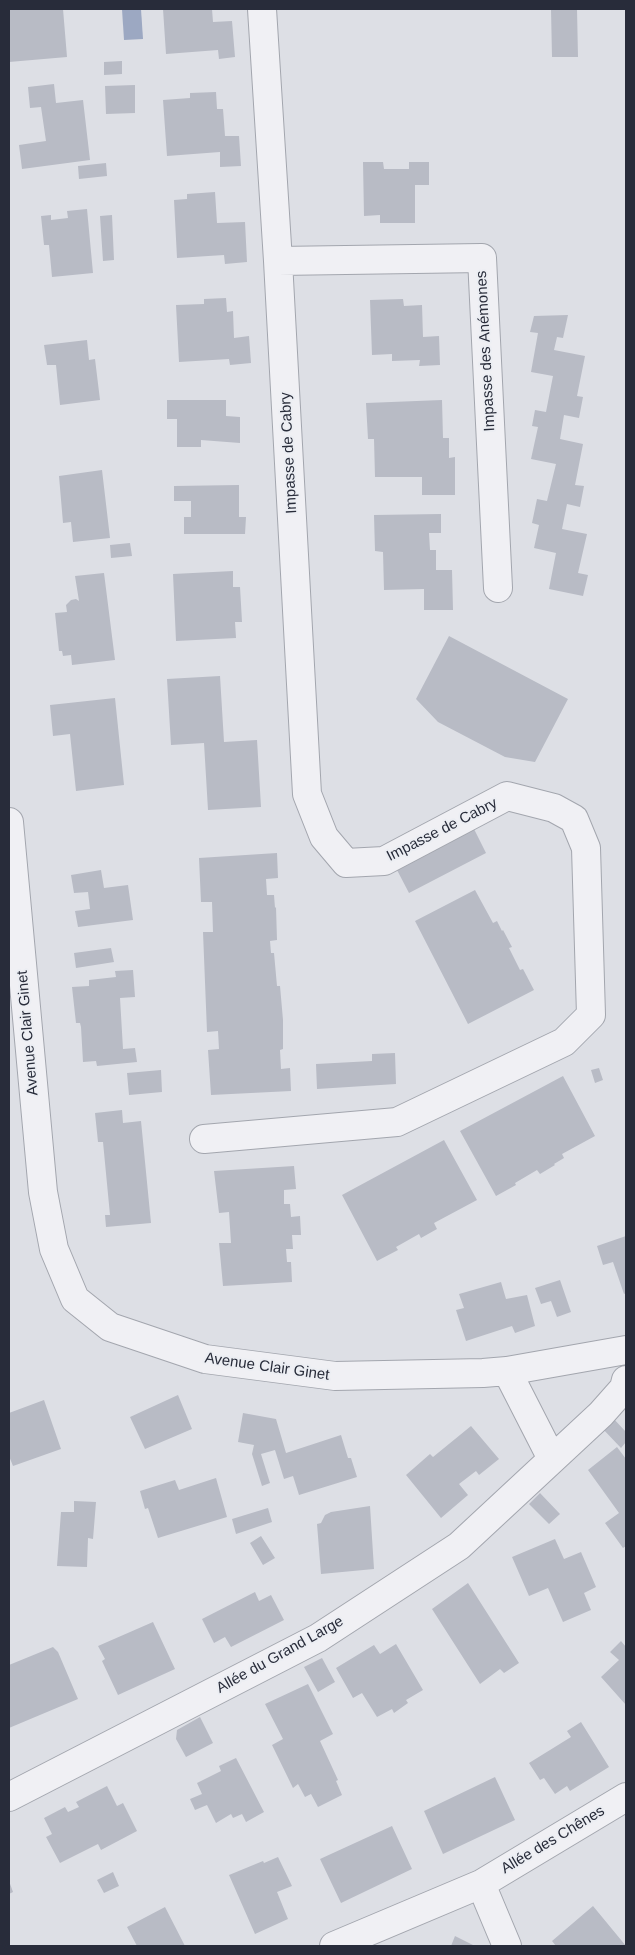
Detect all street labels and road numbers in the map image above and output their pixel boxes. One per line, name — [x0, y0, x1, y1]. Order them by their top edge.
street label: Impasse des Anémones — [473, 270, 499, 432]
street label: Impasse de Cabry — [277, 392, 301, 514]
street label: Impasse de Cabry — [384, 794, 500, 866]
street label: Avenue Clair Ginet — [14, 970, 42, 1096]
street label: Avenue Clair Ginet — [204, 1349, 330, 1385]
street label: Allée du Grand Large — [213, 1613, 347, 1697]
street label: Allée des Chênes — [498, 1802, 608, 1878]

